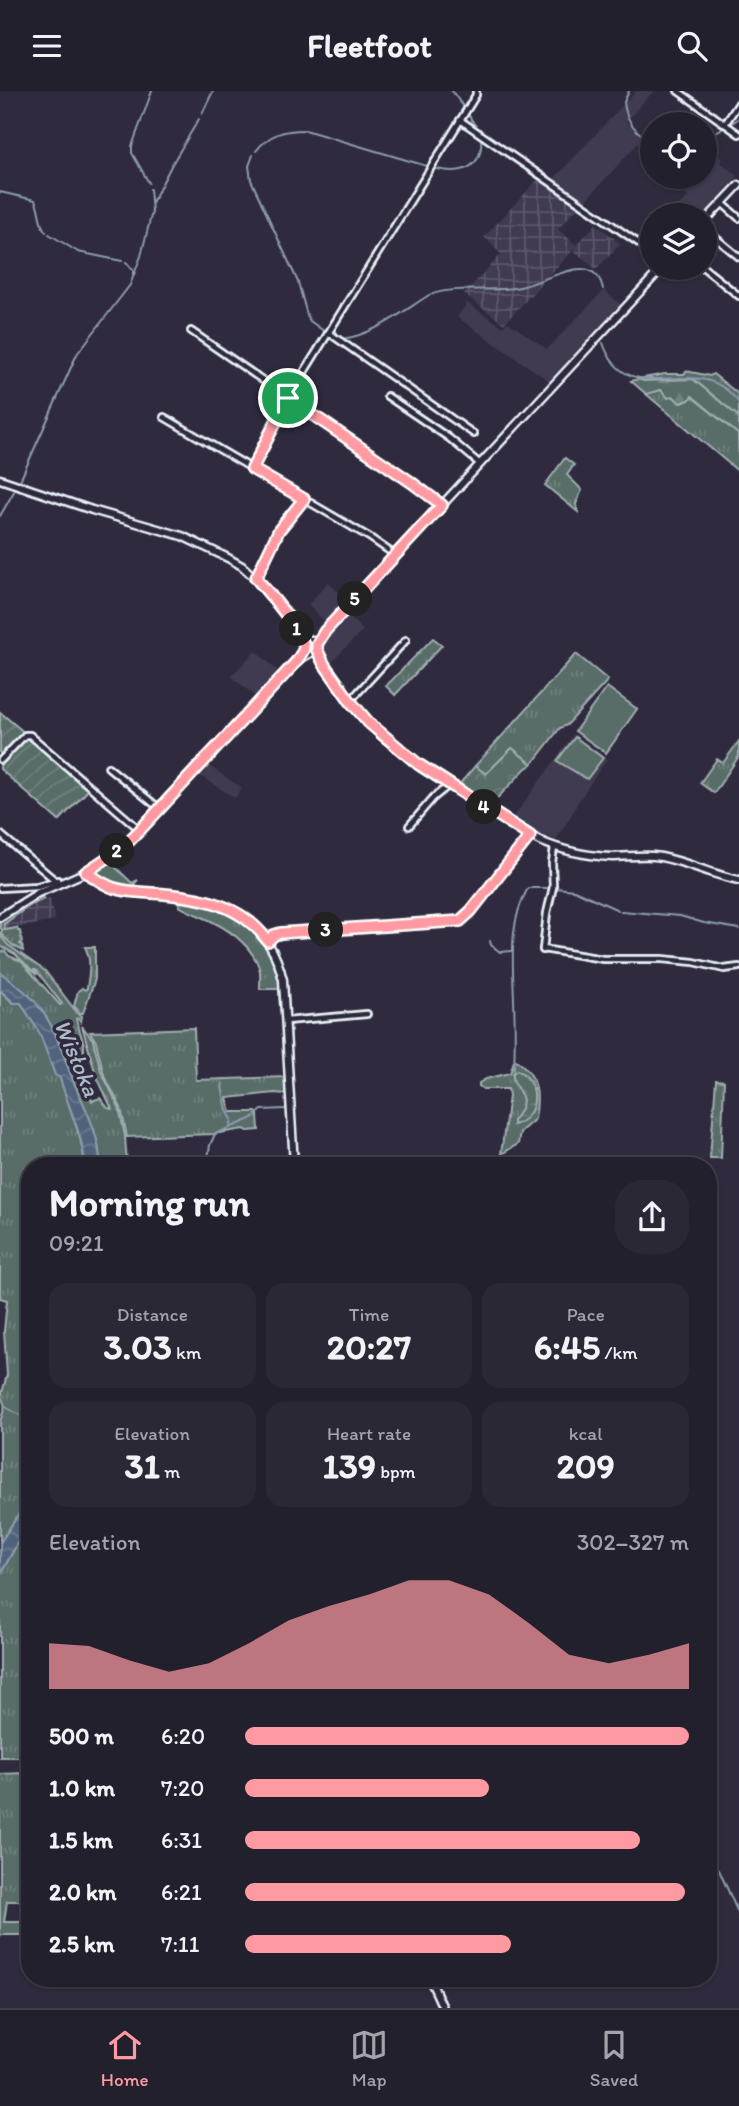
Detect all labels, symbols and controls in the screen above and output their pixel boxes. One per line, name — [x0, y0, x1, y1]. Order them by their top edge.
icon: menu — [28, 27, 66, 65]
text: Fleetfoot — [307, 27, 432, 65]
icon: search — [673, 27, 711, 65]
map controls — [640, 112, 717, 280]
button: locate — [640, 112, 717, 189]
button: layers — [640, 203, 717, 280]
pin — [258, 368, 318, 428]
icon: arrive — [269, 379, 307, 417]
pin: 5 — [338, 581, 372, 617]
text: 5 — [350, 587, 359, 610]
pin: 1 — [280, 611, 314, 647]
text: 1 — [292, 617, 301, 640]
pin: 4 — [466, 789, 502, 825]
text: 4 — [478, 795, 489, 818]
pin: 2 — [100, 833, 134, 869]
text: 2 — [112, 839, 122, 862]
pin: 3 — [308, 913, 344, 947]
text: 3 — [320, 918, 331, 941]
water label: Wisłoka — [48, 1015, 107, 1101]
text: Morning run — [49, 1180, 250, 1226]
button: share — [615, 1180, 689, 1254]
text: 09:21 — [49, 1229, 104, 1257]
text: Distance — [117, 1303, 188, 1326]
text: Time — [349, 1303, 389, 1326]
text: Pace — [567, 1303, 605, 1326]
text: 3.03 — [103, 1326, 172, 1368]
text: 20:27 — [327, 1326, 411, 1368]
text: 6:45 — [534, 1326, 600, 1368]
text: km — [172, 1341, 201, 1364]
text: /km — [600, 1341, 638, 1364]
text: Elevation — [115, 1422, 190, 1445]
text: Heart rate — [327, 1422, 411, 1445]
text: kcal — [569, 1422, 603, 1445]
text: 31 — [125, 1445, 160, 1487]
text: 139 — [322, 1445, 376, 1487]
text: 209 — [557, 1445, 615, 1487]
text: m — [160, 1460, 180, 1483]
text: bpm — [376, 1460, 416, 1483]
text: Elevation — [49, 1528, 140, 1556]
text: 302–327 m — [577, 1528, 689, 1556]
text: 500 m — [49, 1722, 114, 1750]
text: 6:20 — [161, 1722, 205, 1750]
text: 1.0 km — [49, 1774, 115, 1802]
text: 7:20 — [161, 1774, 204, 1802]
text: 1.5 km — [49, 1826, 113, 1854]
text: 6:31 — [161, 1826, 202, 1854]
text: 2.0 km — [49, 1878, 117, 1906]
text: 6:21 — [161, 1878, 202, 1906]
text: 2.5 km — [49, 1930, 114, 1958]
text: 7:11 — [161, 1930, 199, 1958]
tab: Home — [101, 2026, 149, 2091]
tab: Map — [350, 2026, 388, 2091]
tab: Saved — [590, 2026, 638, 2091]

